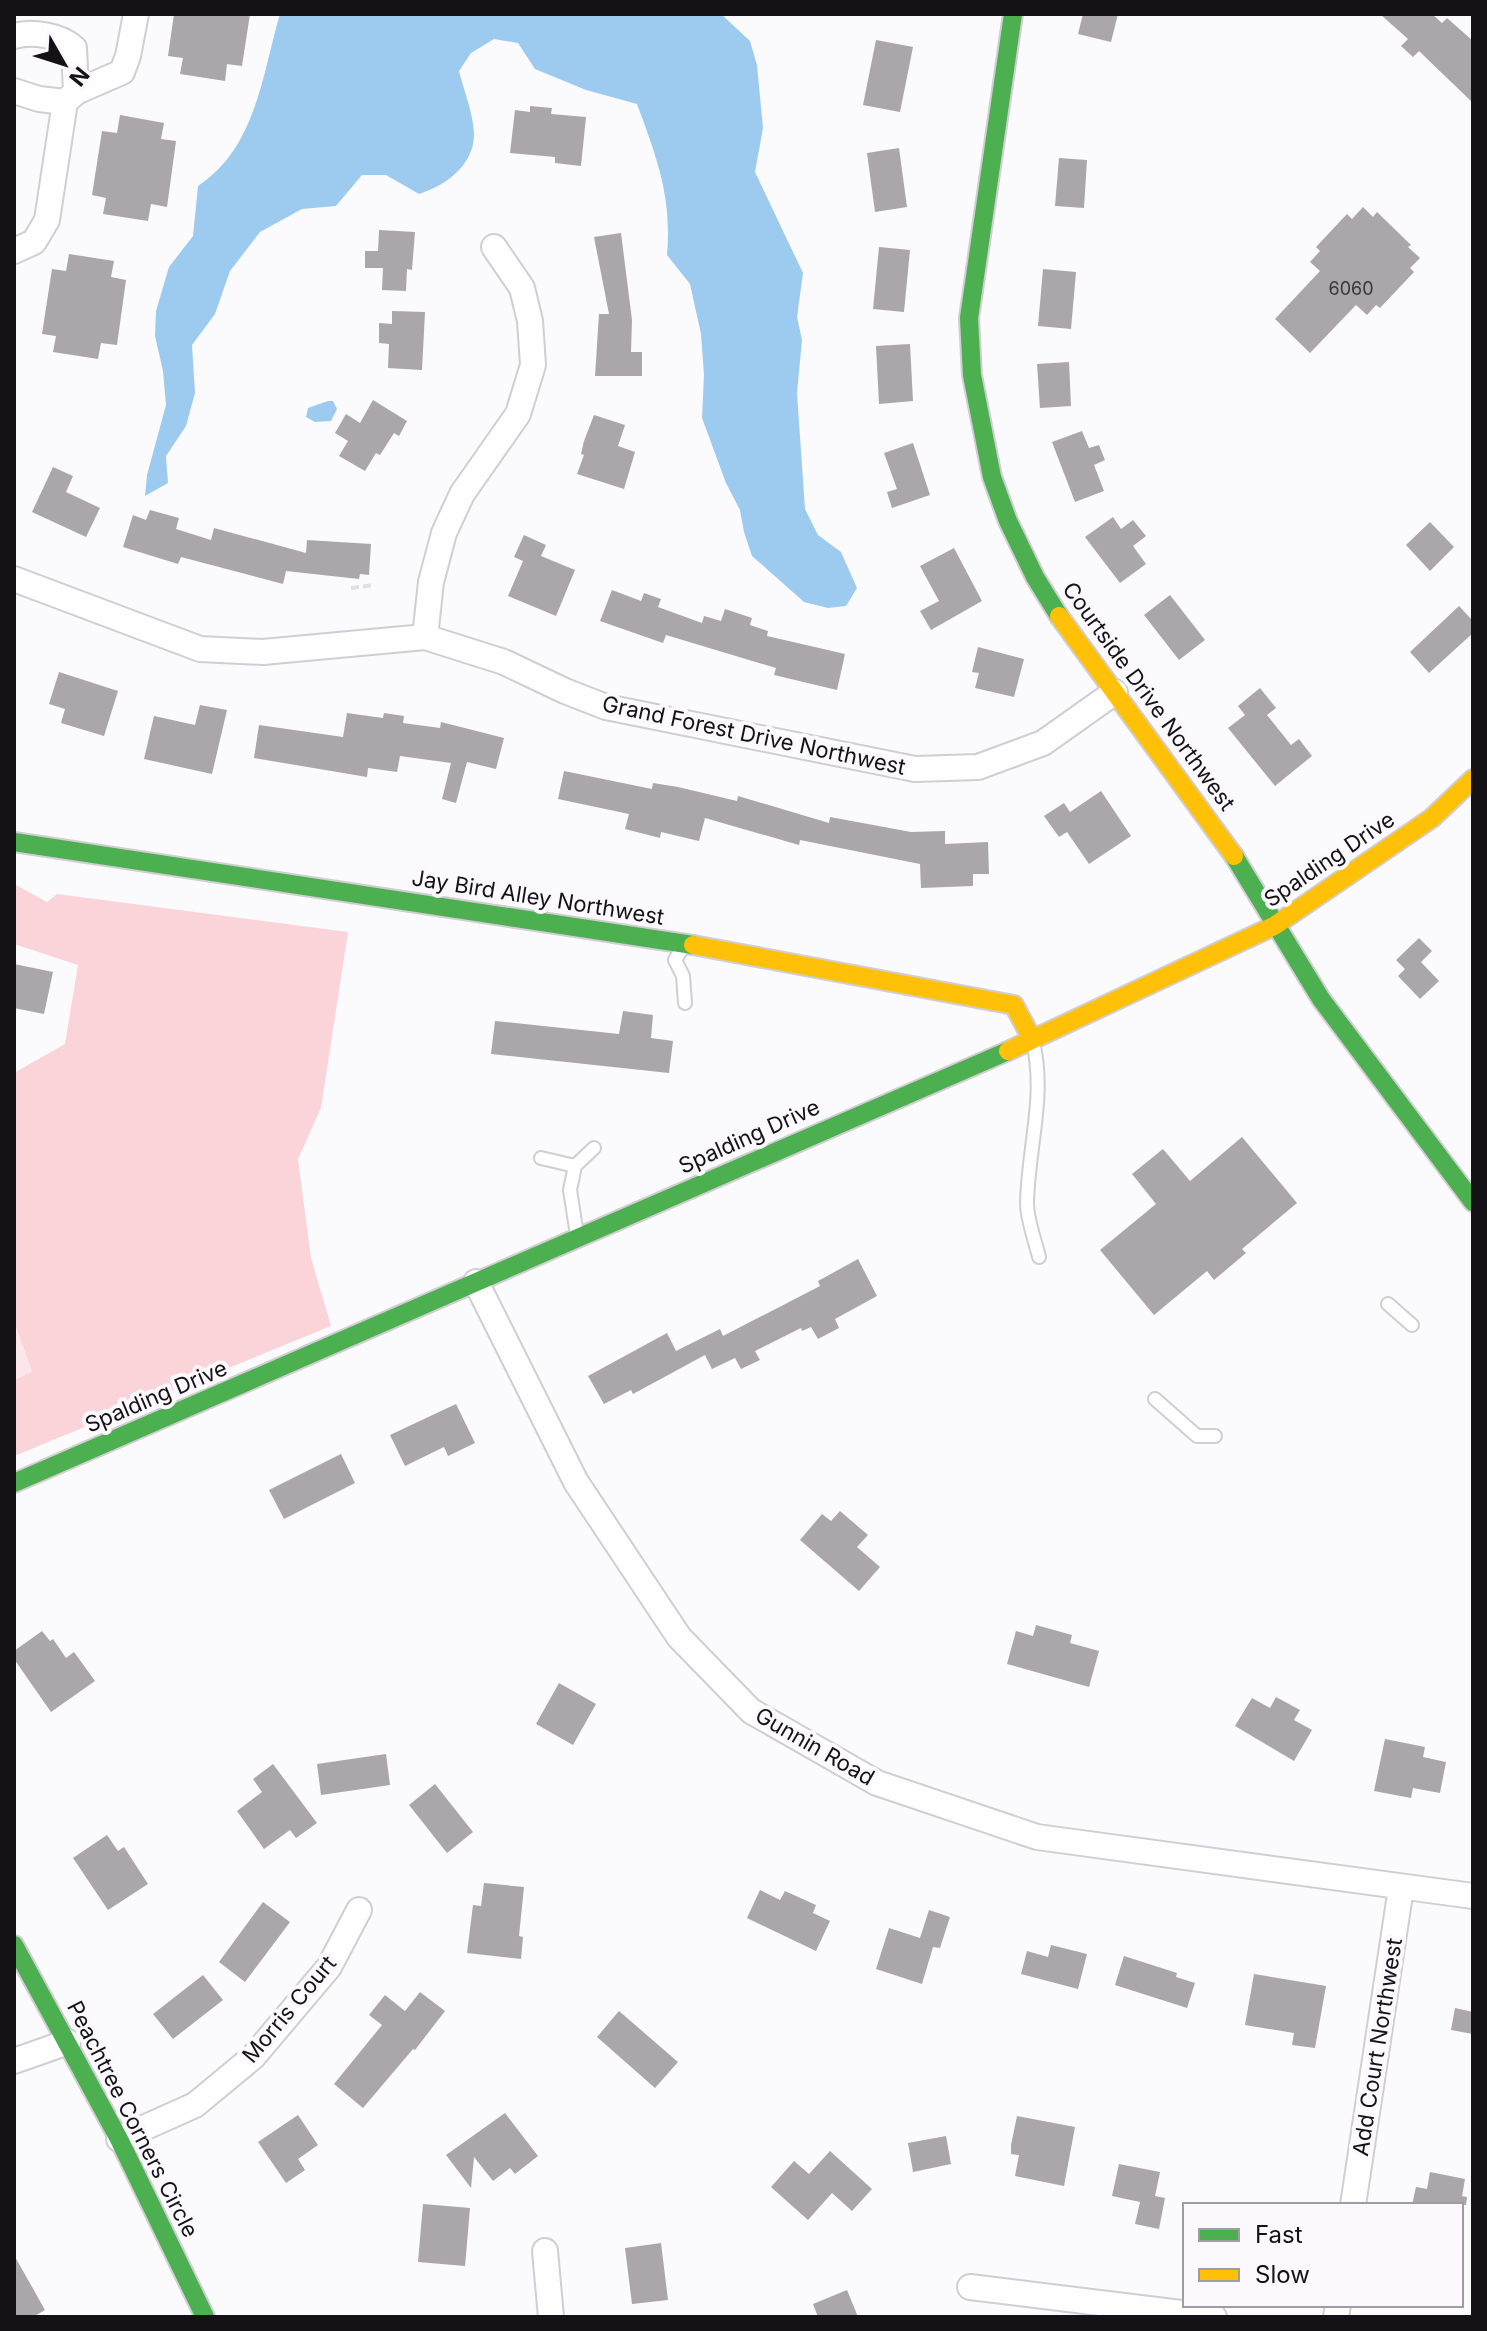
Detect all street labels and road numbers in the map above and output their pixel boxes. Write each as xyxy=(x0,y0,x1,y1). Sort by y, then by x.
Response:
street label: Courtside Drive Northwest xyxy=(1057,577,1241,815)
street label: Grand Forest Drive Northwest xyxy=(600,690,908,780)
street label: Spalding Drive xyxy=(1259,806,1399,912)
street label: Jay Bird Alley Northwest xyxy=(410,864,666,930)
street label: Spalding Drive xyxy=(674,1093,824,1179)
street label: Spalding Drive xyxy=(81,1354,231,1438)
street label: Gunnin Road xyxy=(751,1701,879,1791)
street label: Add Court Northwest xyxy=(1347,1936,1407,2158)
street label: Morris Court xyxy=(237,1950,341,2068)
street label: Peachtree Corners Circle xyxy=(62,1997,204,2241)

